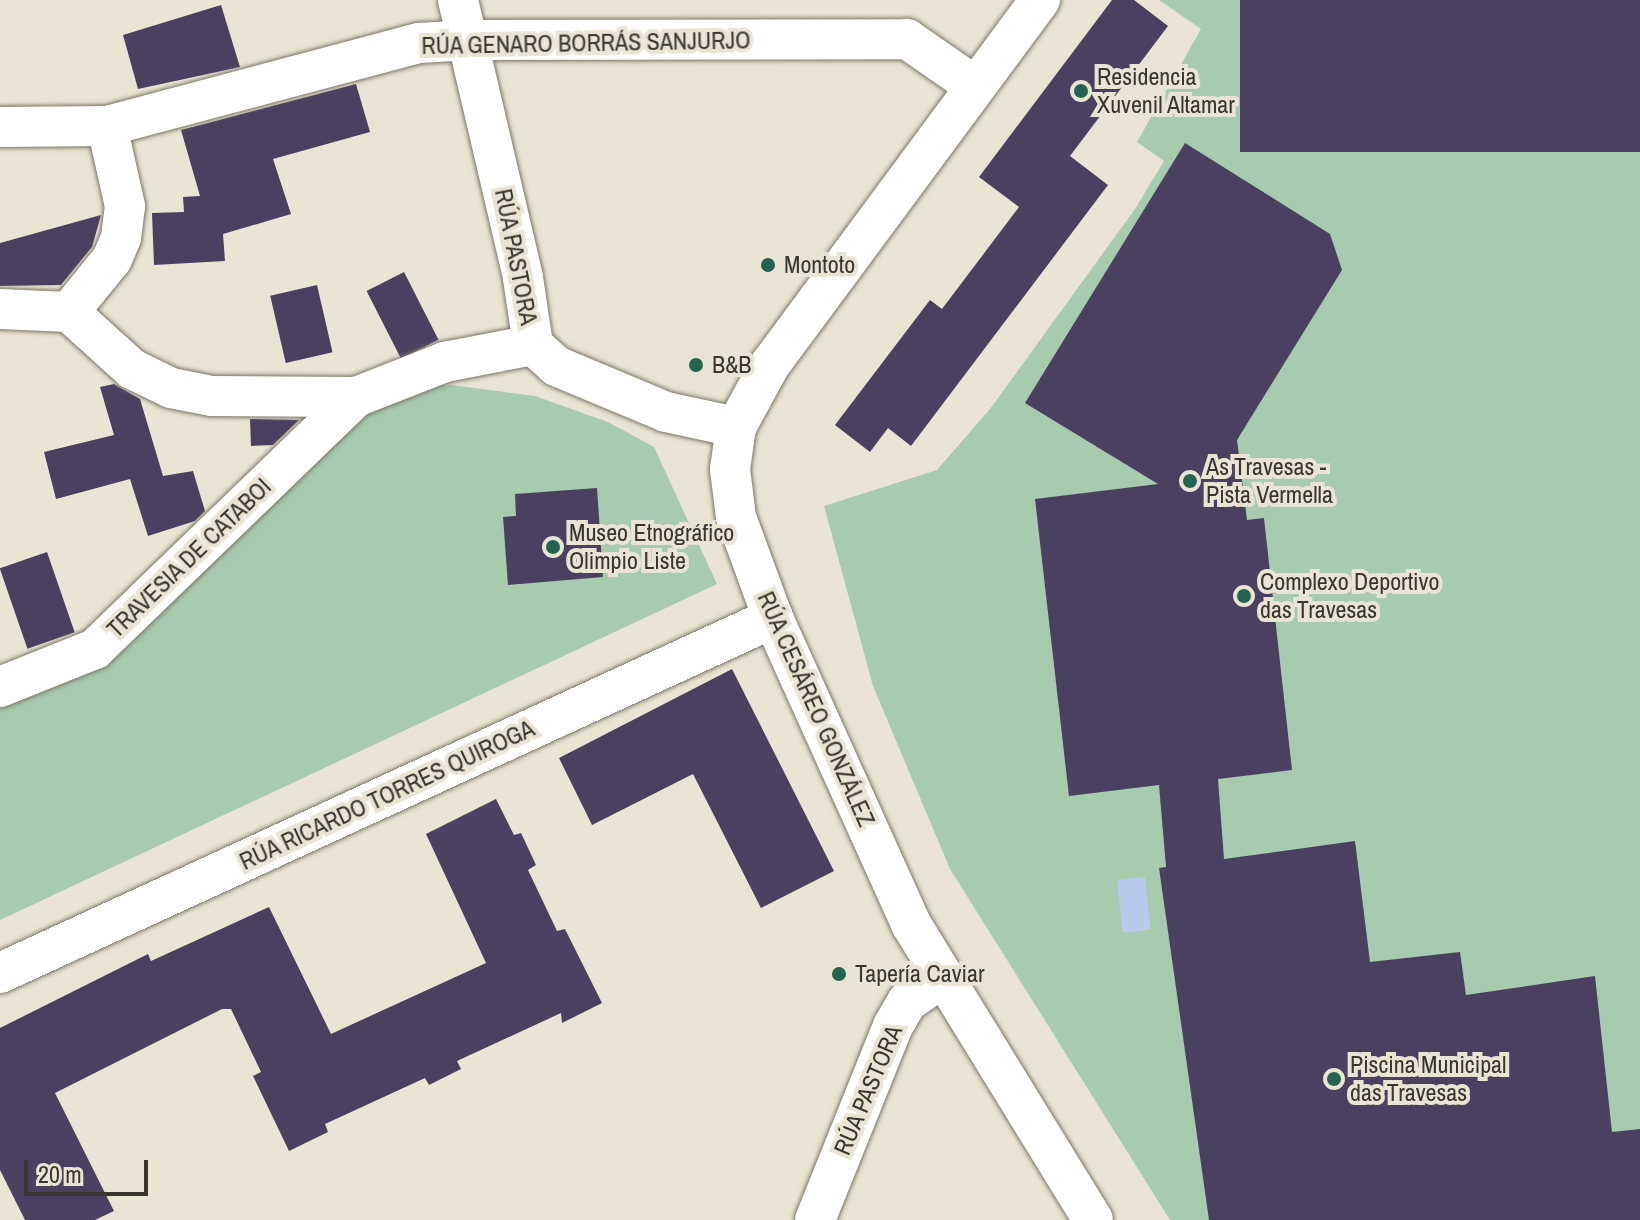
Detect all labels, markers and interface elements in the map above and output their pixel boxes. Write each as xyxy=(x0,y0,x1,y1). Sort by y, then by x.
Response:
street label: RÚA GENARO BORRÁS SANJURJO xyxy=(421,26,751,60)
place label: Residencia Xuvenil Altamar xyxy=(1097,63,1236,119)
marker: Residencia Xuvenil Altamar xyxy=(1072,82,1090,100)
street label: RÚA PASTORA xyxy=(489,186,543,328)
place label: Montoto xyxy=(784,251,855,279)
marker: Montoto xyxy=(759,256,777,274)
place label: B&B xyxy=(712,351,751,379)
marker: B&B xyxy=(687,356,705,374)
place label: As Travesas - Pista Vermella xyxy=(1206,453,1333,509)
street label: TRAVESIA DE CATABOI xyxy=(101,472,277,644)
marker: As Travesas - Pista Vermella xyxy=(1181,472,1199,490)
place label: Museo Etnográfico Olimpio Liste xyxy=(569,519,734,575)
marker: Museo Etnográfico Olimpio Liste xyxy=(544,538,562,556)
place label: Complexo Deportivo das Travesas xyxy=(1260,568,1439,624)
street label: RÚA CESÁREO GONZÁLEZ xyxy=(751,587,881,831)
marker: Complexo Deportivo das Travesas xyxy=(1235,587,1253,605)
street label: RÚA RICARDO TORRES QUIROGA xyxy=(234,714,540,876)
place label: Tapería Caviar xyxy=(855,960,984,988)
marker: Tapería Caviar xyxy=(830,965,848,983)
street label: RÚA PASTORA xyxy=(828,1020,908,1160)
place label: Piscina Municipal das Travesas xyxy=(1350,1051,1506,1107)
marker: Piscina Municipal das Travesas xyxy=(1325,1070,1343,1088)
scale bar xyxy=(28,1144,152,1194)
text: 20 m xyxy=(38,1158,82,1190)

